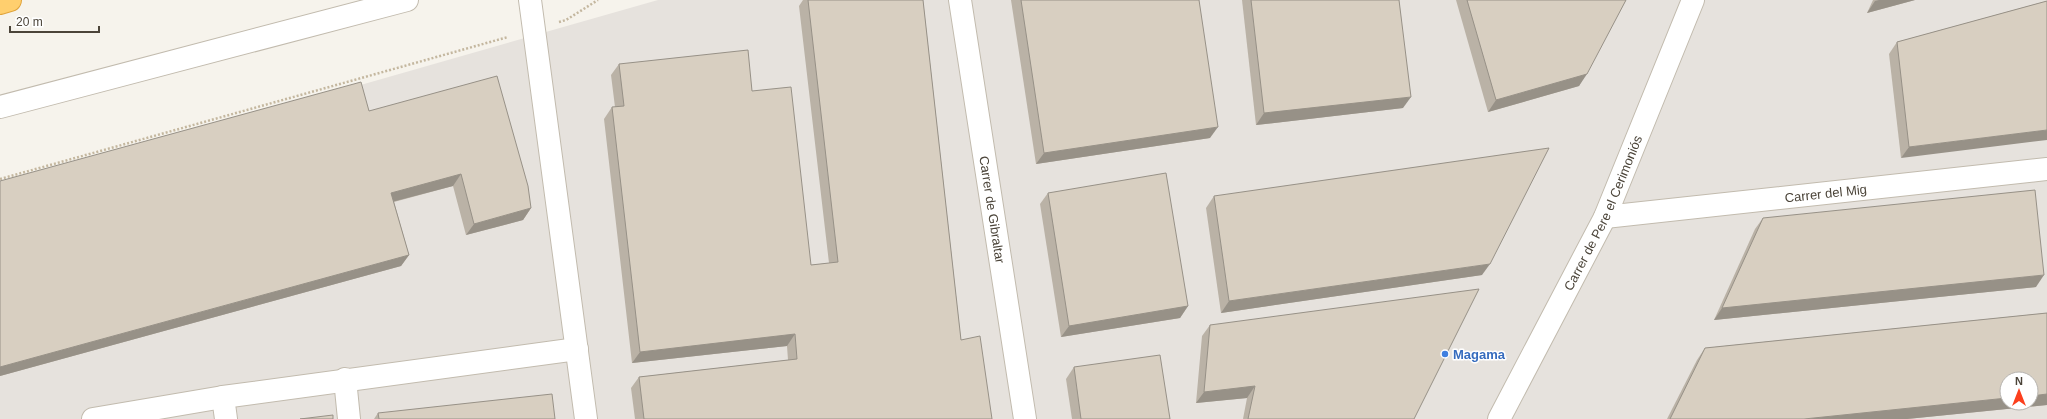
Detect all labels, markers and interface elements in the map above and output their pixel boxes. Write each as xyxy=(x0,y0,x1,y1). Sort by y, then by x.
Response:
scale bar xyxy=(10,8,99,34)
text: 20 m xyxy=(16,15,43,29)
street label: Carrer de Pere el Cerimoniós xyxy=(1561,133,1645,293)
street label: Carrer de Gibraltar xyxy=(976,155,1008,265)
street label: Carrer del Mig xyxy=(1784,182,1868,205)
place label: Magama xyxy=(1453,347,1506,362)
marker: Magama xyxy=(1440,349,1450,359)
north arrow xyxy=(1999,371,2039,411)
text: N xyxy=(2015,375,2023,387)

